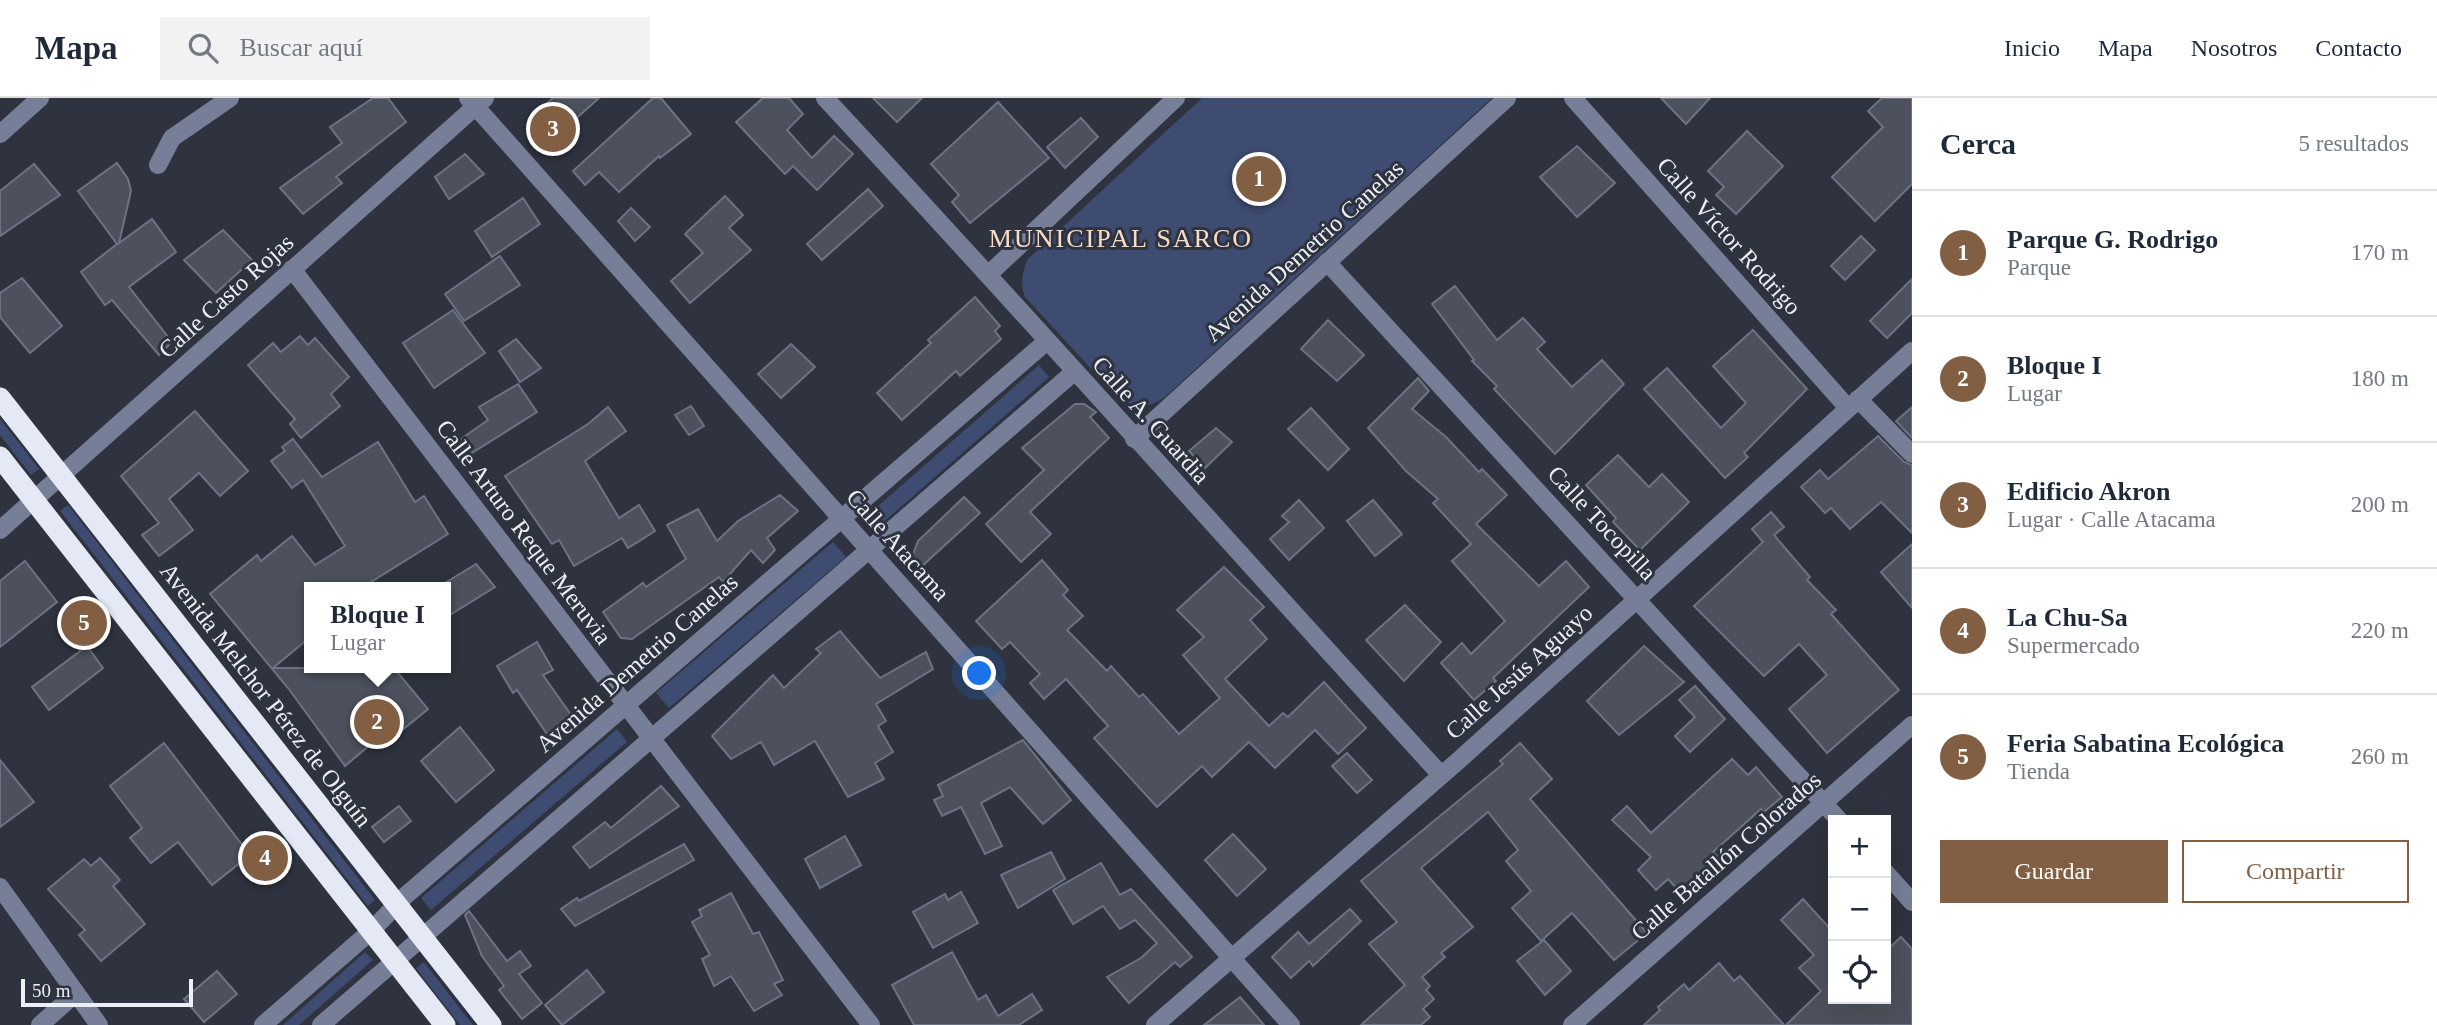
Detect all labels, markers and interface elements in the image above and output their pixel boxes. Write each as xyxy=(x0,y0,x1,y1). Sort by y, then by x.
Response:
search box xyxy=(160,17,650,80)
icon: search xyxy=(184,29,222,67)
text: Mapa xyxy=(35,30,118,66)
text: Buscar aquí xyxy=(240,33,363,62)
text: Inicio xyxy=(2004,35,2060,61)
text: Mapa xyxy=(2098,35,2153,61)
text: Nosotros xyxy=(2191,35,2277,61)
text: Contacto xyxy=(2315,35,2402,61)
pin: 3 xyxy=(530,103,576,155)
text: Cerca xyxy=(1940,127,2016,160)
text: 5 resultados xyxy=(2298,131,2409,156)
street label: Calle Víctor Rodrigo xyxy=(1652,152,1806,320)
pin: 1 xyxy=(1236,153,1282,205)
street label: Avenida Demetrio Canelas xyxy=(1199,155,1409,347)
district label: MUNICIPAL SARCO xyxy=(989,224,1253,253)
text: Parque G. Rodrigo xyxy=(2007,225,2218,254)
street label: Calle Casto Rojas xyxy=(153,229,299,363)
text: 1 xyxy=(1957,240,1969,265)
text: 170 m xyxy=(2351,240,2409,265)
text: Parque xyxy=(2007,255,2071,280)
street label: Calle A. Guardia xyxy=(1087,351,1215,489)
text: Bloque I xyxy=(2007,351,2102,380)
text: 2 xyxy=(1957,366,1969,391)
text: 180 m xyxy=(2351,366,2409,391)
text: Lugar xyxy=(2007,381,2062,406)
street label: Calle Arturo Reque Meruvia xyxy=(431,415,617,649)
street label: Calle Tocopilla xyxy=(1543,461,1662,586)
text: Edificio Akron xyxy=(2007,477,2171,506)
street label: Calle Atacama xyxy=(841,484,955,606)
text: 3 xyxy=(1957,492,1969,517)
text: 200 m xyxy=(2351,492,2409,517)
text: Lugar · Calle Atacama xyxy=(2007,507,2216,532)
street label: Avenida Melchor Pérez de Olguín xyxy=(155,558,377,832)
street label: Avenida Demetrio Canelas xyxy=(531,569,743,757)
popup xyxy=(304,582,451,673)
pin: 5 xyxy=(61,597,107,649)
street label: Calle Jesús Aguayo xyxy=(1440,599,1598,745)
text: Bloque I xyxy=(330,600,425,629)
text: La Chu-Sa xyxy=(2007,603,2128,632)
text: 4 xyxy=(1957,618,1969,643)
text: 220 m xyxy=(2351,618,2409,643)
text: Lugar xyxy=(330,630,385,655)
text: Supermercado xyxy=(2007,633,2140,658)
your location xyxy=(962,656,996,690)
pin: 2 xyxy=(354,696,400,748)
text: Feria Sabatina Ecológica xyxy=(2007,729,2284,758)
text: 5 xyxy=(1957,744,1969,769)
text: 260 m xyxy=(2351,744,2409,769)
text: Tienda xyxy=(2007,759,2070,784)
street label: Calle Batallón Colorados xyxy=(1626,767,1826,945)
map controls xyxy=(1828,815,1891,1004)
button: + xyxy=(1828,815,1891,878)
pin: 4 xyxy=(242,832,288,884)
button: Guardar xyxy=(1940,840,2168,903)
button: Compartir xyxy=(2182,840,2409,903)
button: − xyxy=(1828,878,1891,941)
button: locate xyxy=(1828,941,1891,1004)
scale bar xyxy=(21,976,192,1008)
text: 50 m xyxy=(32,980,71,1001)

